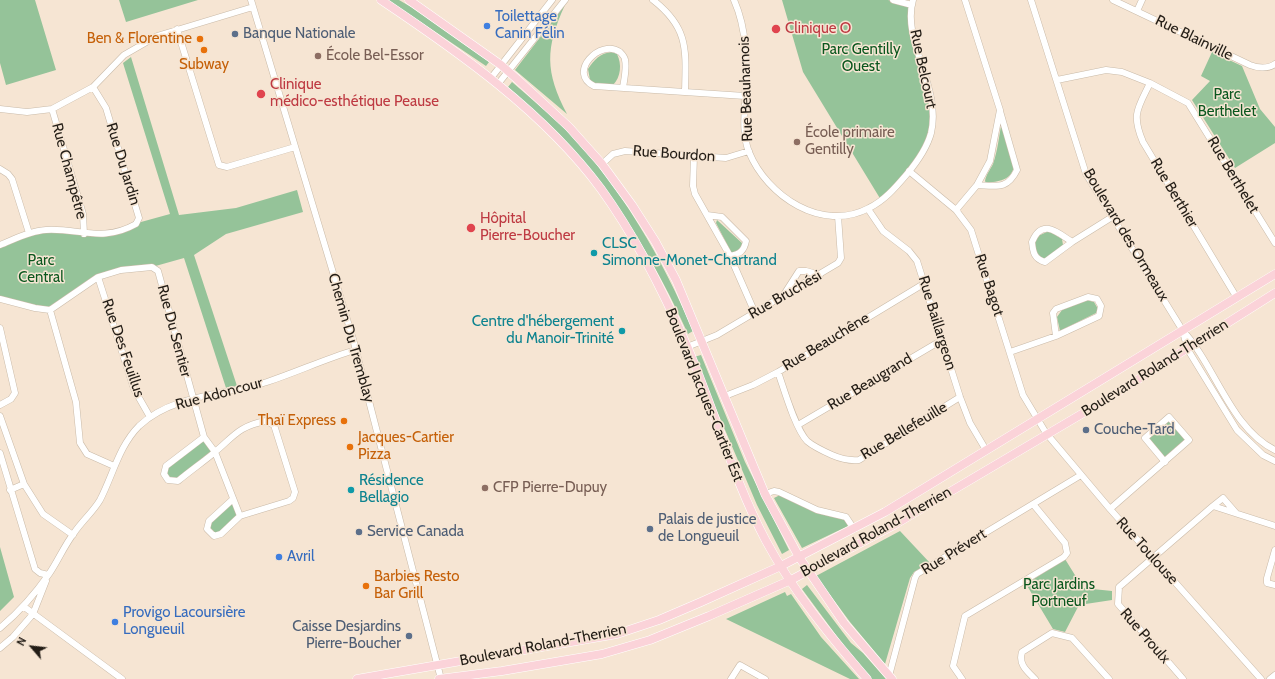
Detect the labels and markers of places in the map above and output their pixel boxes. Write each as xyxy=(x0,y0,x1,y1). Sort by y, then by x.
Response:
place label: Toilettage Canin Félin xyxy=(495,8,565,43)
place label: Clinique O xyxy=(785,20,851,38)
marker: Toilettage Canin Félin xyxy=(482,21,492,31)
marker: Clinique O xyxy=(770,23,782,35)
place label: Banque Nationale xyxy=(243,25,355,43)
marker: Banque Nationale xyxy=(230,29,240,39)
place label: Ben & Florentine xyxy=(87,30,192,48)
marker: Ben & Florentine xyxy=(195,34,205,44)
marker: Subway xyxy=(199,45,209,55)
place label: École Bel-Essor xyxy=(326,47,424,65)
marker: École Bel-Essor xyxy=(313,51,323,61)
place label: Subway xyxy=(179,56,229,74)
place label: Clinique médico-esthétique Peause xyxy=(270,76,439,111)
marker: Clinique médico-esthétique Peause xyxy=(255,88,267,100)
place label: École primaire Gentilly xyxy=(805,124,895,159)
marker: École primaire Gentilly xyxy=(792,137,802,147)
place label: Hôpital Pierre-Boucher xyxy=(480,210,575,245)
marker: Hôpital Pierre-Boucher xyxy=(465,222,477,234)
place label: CLSC Simonne-Monet-Chartrand xyxy=(602,235,777,270)
marker: CLSC Simonne-Monet-Chartrand xyxy=(589,248,599,258)
place label: Centre d'hébergement du Manoir-Trinité xyxy=(472,313,614,348)
marker: Centre d'hébergement du Manoir-Trinité xyxy=(617,326,627,336)
place label: Thaï Express xyxy=(258,412,336,430)
marker: Thaï Express xyxy=(339,416,349,426)
place label: Couche-Tard xyxy=(1094,421,1175,439)
marker: Couche-Tard xyxy=(1081,425,1091,435)
place label: Jacques-Cartier Pizza xyxy=(358,429,454,464)
marker: Jacques-Cartier Pizza xyxy=(345,442,355,452)
place label: Résidence Bellagio xyxy=(359,472,424,507)
place label: CFP Pierre-Dupuy xyxy=(493,479,607,497)
marker: CFP Pierre-Dupuy xyxy=(480,483,490,493)
marker: Résidence Bellagio xyxy=(346,485,356,495)
place label: Palais de justice de Longueuil xyxy=(658,511,756,546)
place label: Service Canada xyxy=(367,523,464,541)
marker: Palais de justice de Longueuil xyxy=(645,524,655,534)
marker: Service Canada xyxy=(354,527,364,537)
place label: Avril xyxy=(287,548,315,566)
marker: Avril xyxy=(274,552,284,562)
place label: Barbies Resto Bar Grill xyxy=(374,568,460,603)
marker: Barbies Resto Bar Grill xyxy=(361,581,371,591)
place label: Provigo Lacoursière Longueuil xyxy=(123,604,245,639)
marker: Provigo Lacoursière Longueuil xyxy=(110,617,120,627)
place label: Caisse Desjardins Pierre-Boucher xyxy=(292,618,401,653)
marker: Caisse Desjardins Pierre-Boucher xyxy=(404,631,414,641)

